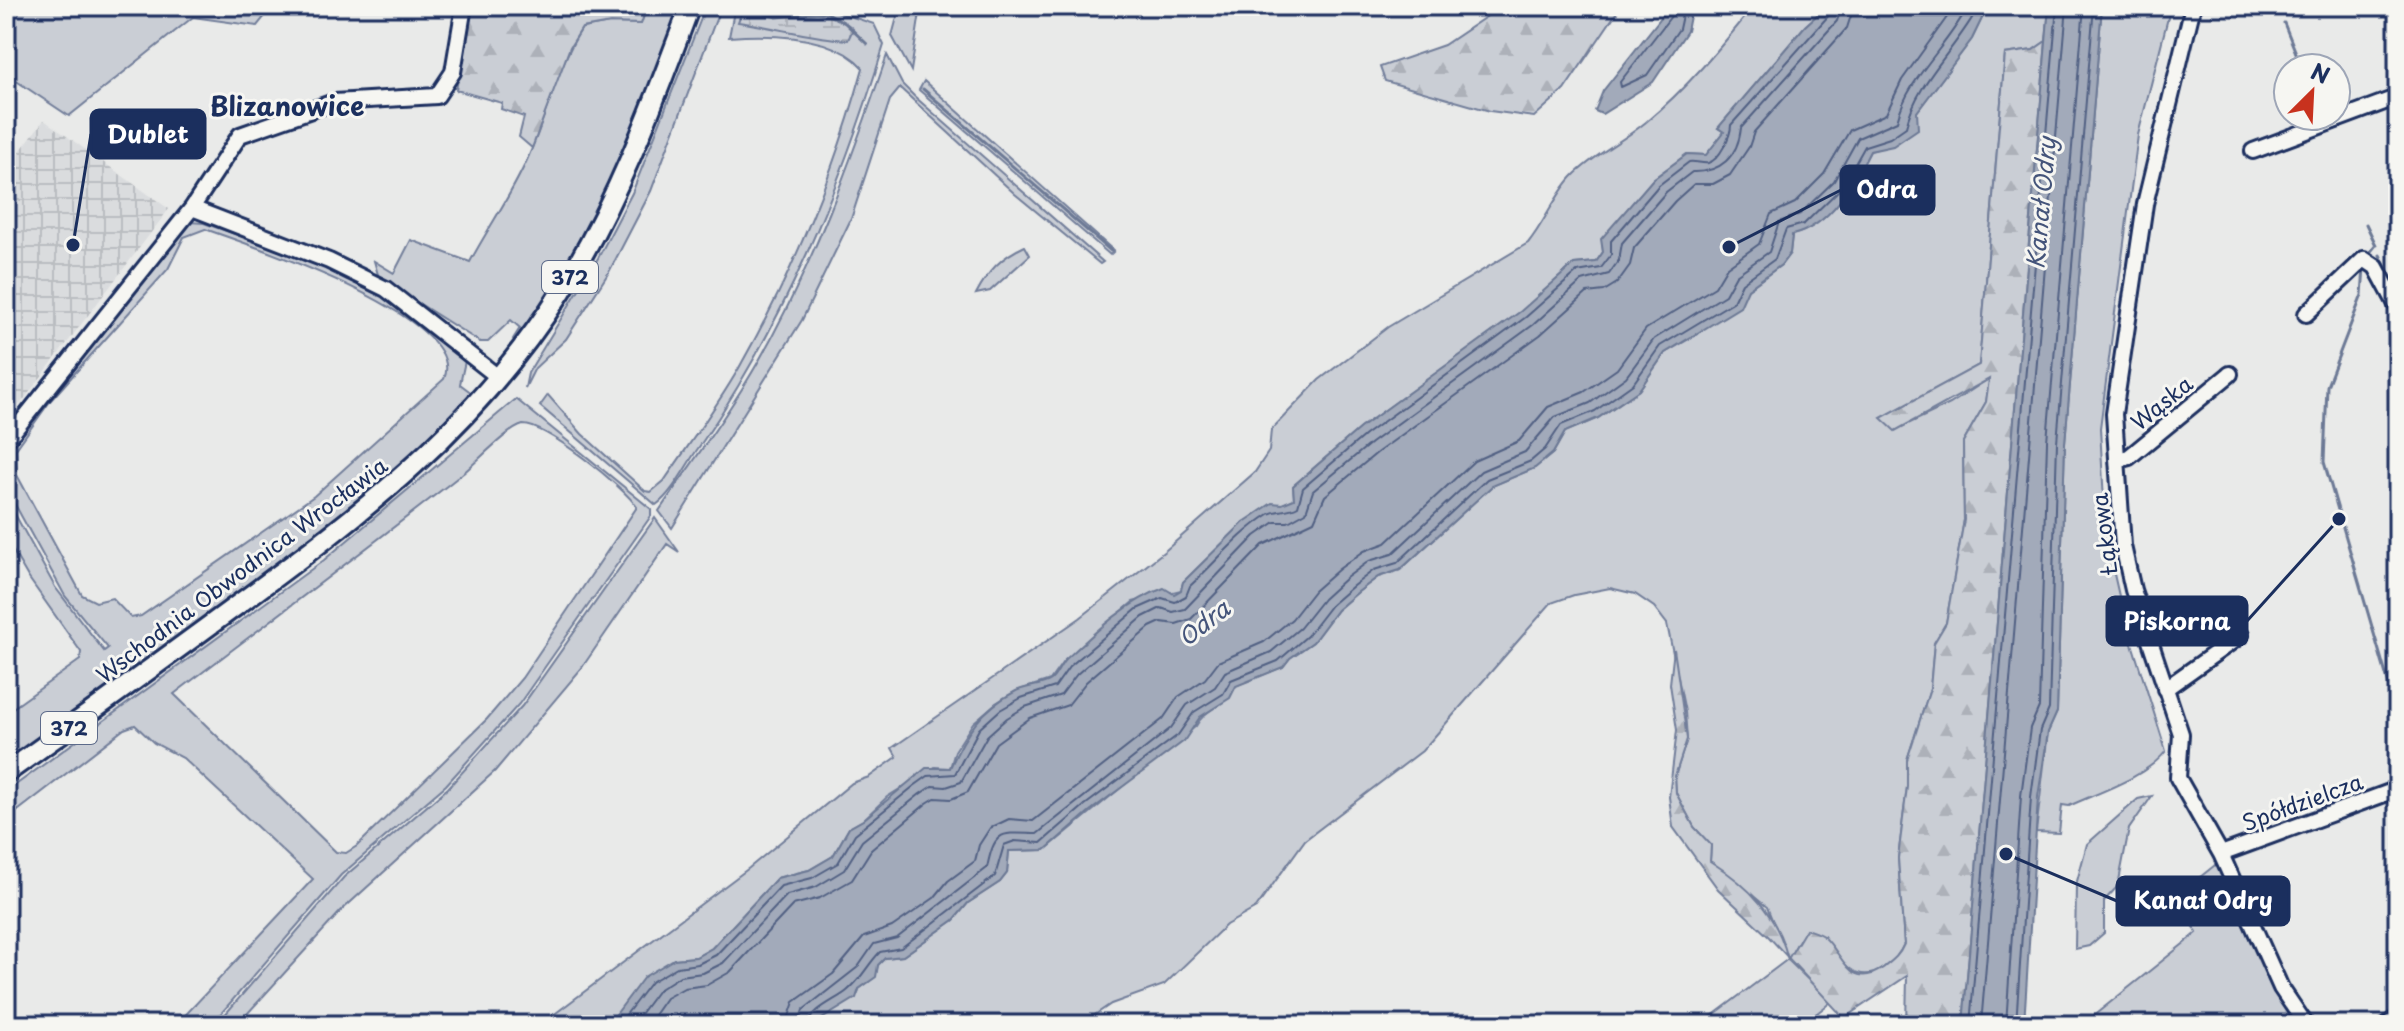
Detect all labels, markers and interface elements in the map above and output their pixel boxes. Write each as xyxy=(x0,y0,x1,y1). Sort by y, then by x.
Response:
north arrow xyxy=(2272,52,2352,132)
text: N xyxy=(2306,54,2335,91)
district label: Blizanowice xyxy=(210,86,364,125)
callout: Dublet xyxy=(91,110,205,158)
text: Dublet xyxy=(107,115,189,151)
water label: Kanał Odry xyxy=(2016,133,2064,271)
callout: Odra xyxy=(1841,166,1934,214)
text: Odra xyxy=(1856,170,1918,206)
road number: 372 xyxy=(542,261,598,293)
street label: Wąska xyxy=(2123,367,2199,437)
street label: Wschodnia Obwodnica Wrocławia xyxy=(88,448,394,690)
street label: Łąkowa xyxy=(2082,491,2124,578)
water label: Odra xyxy=(1169,590,1238,654)
callout: Piskorna xyxy=(2107,597,2247,645)
text: Piskorna xyxy=(2123,602,2231,638)
road number: 372 xyxy=(41,712,97,744)
street label: Spółdzielcza xyxy=(2237,764,2367,838)
callout: Kanał Odry xyxy=(2117,877,2289,925)
text: Kanał Odry xyxy=(2133,881,2273,917)

